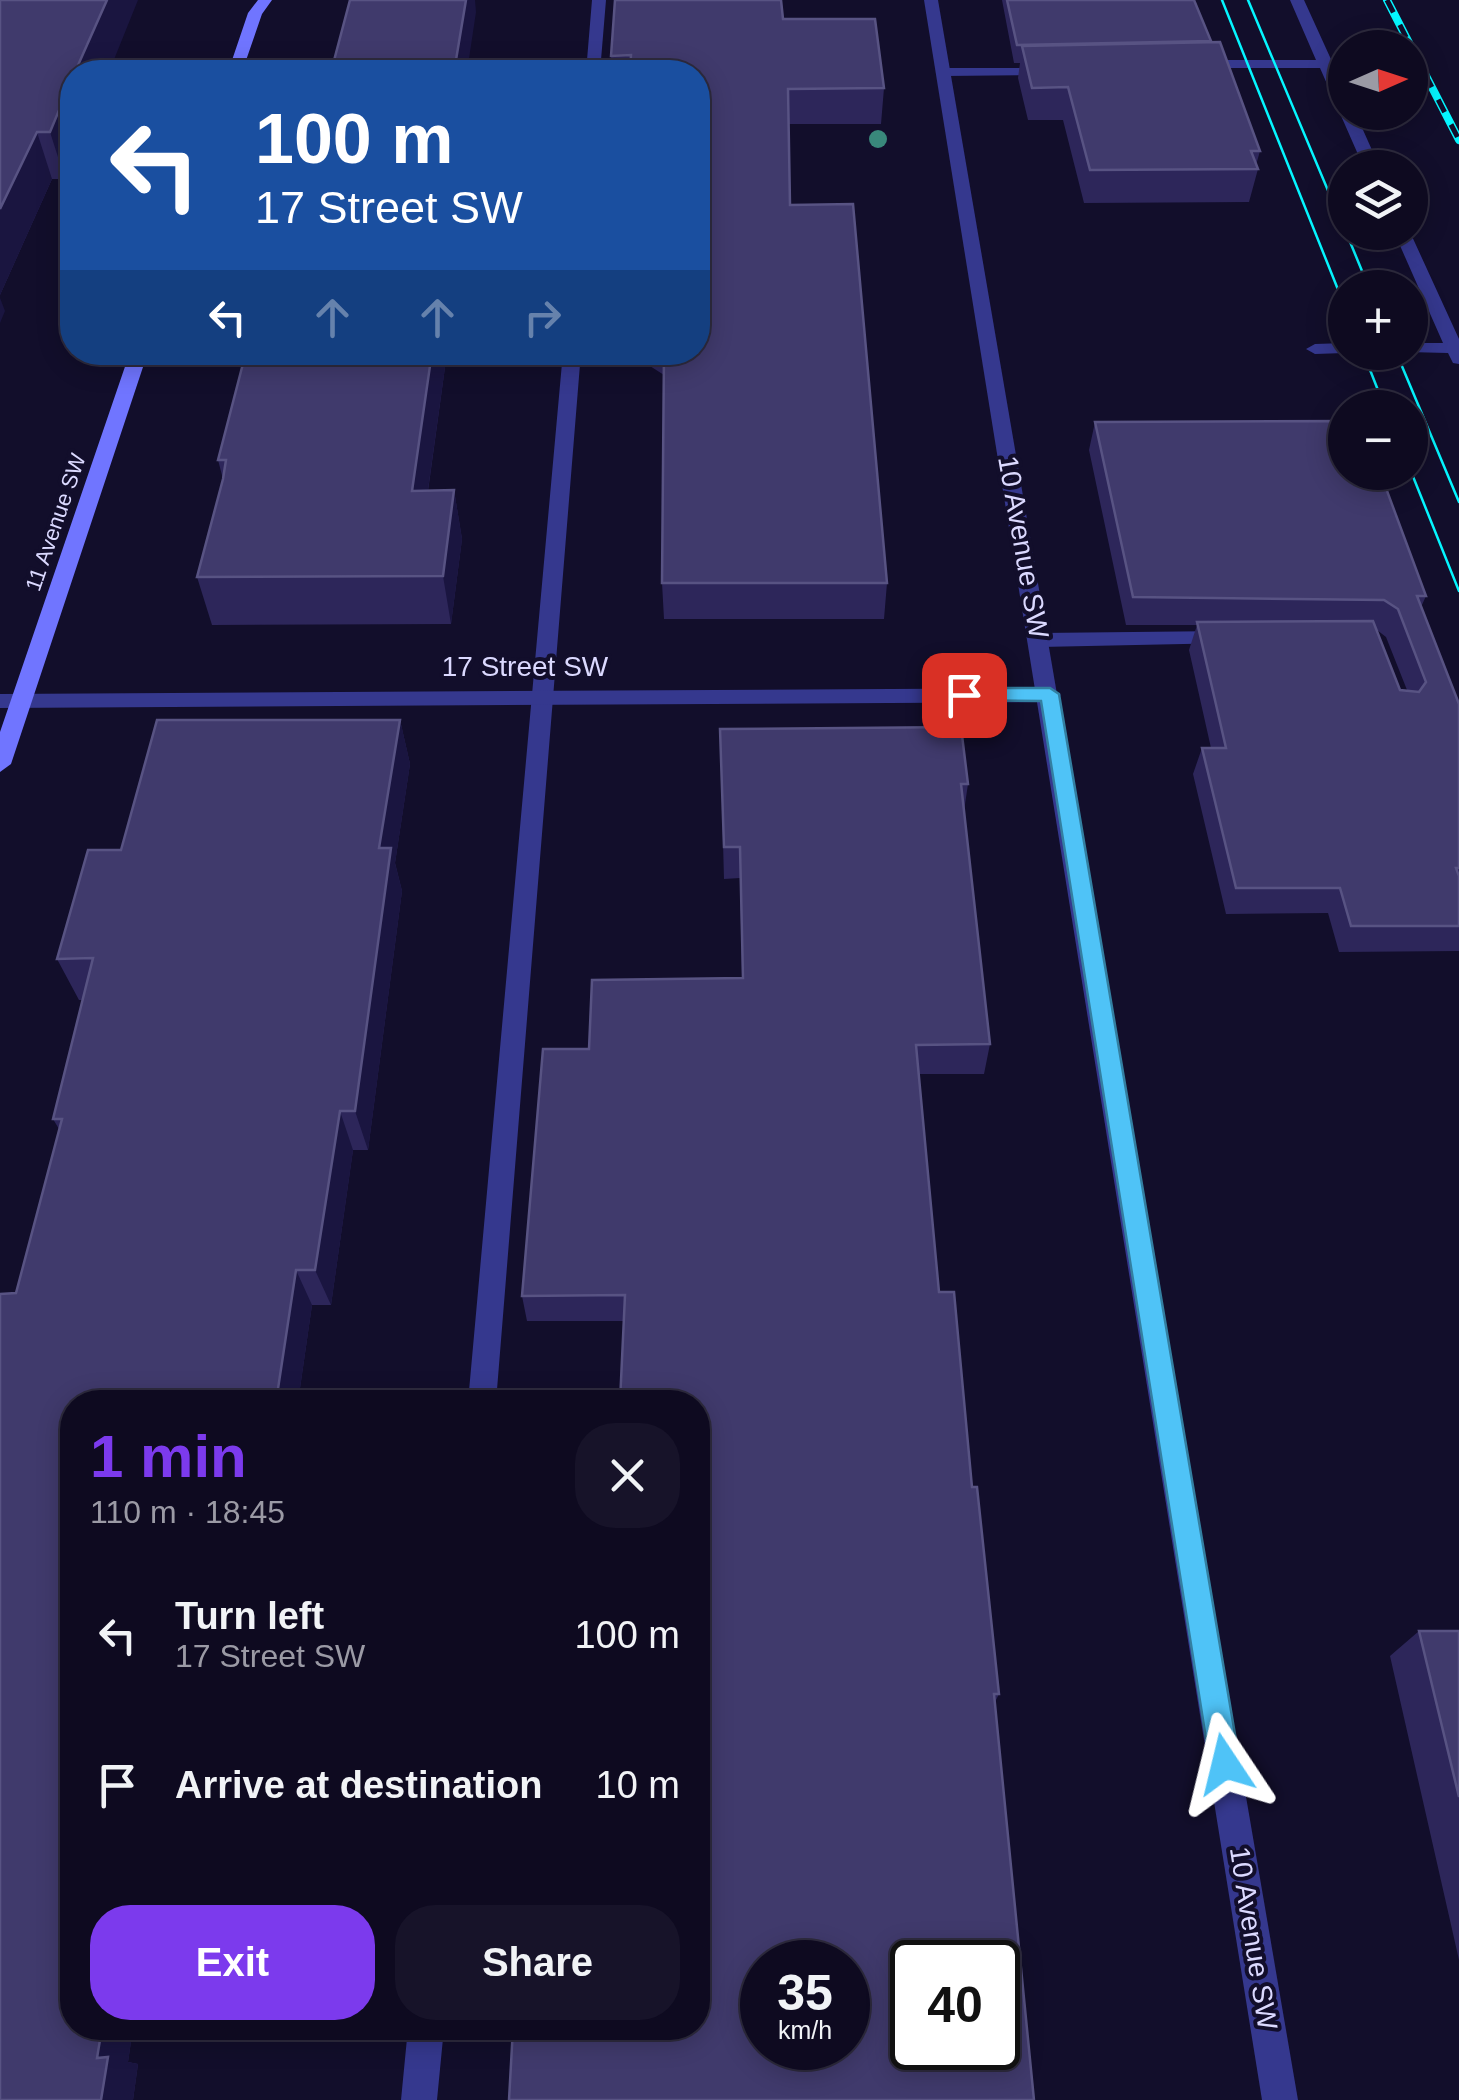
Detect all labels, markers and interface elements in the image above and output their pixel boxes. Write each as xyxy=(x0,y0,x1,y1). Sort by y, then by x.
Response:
north arrow xyxy=(1328,30,1428,130)
map controls xyxy=(1328,30,1428,490)
icon: left xyxy=(90,100,220,230)
text: 100 m xyxy=(255,100,453,178)
button: layers xyxy=(1328,150,1428,250)
text: 17 Street SW xyxy=(255,182,523,233)
button: + xyxy=(1328,270,1428,370)
icon: left xyxy=(200,290,255,345)
icon: ahead xyxy=(305,290,360,345)
icon: ahead xyxy=(410,290,465,345)
icon: right xyxy=(515,290,570,345)
button: − xyxy=(1328,390,1428,490)
street label: 11 Avenue SW xyxy=(20,450,91,594)
street label: 10 Avenue SW xyxy=(992,453,1055,641)
street label: 17 Street SW xyxy=(442,651,609,682)
pin xyxy=(922,653,1007,738)
icon: arrive xyxy=(937,668,992,723)
text: 1 min xyxy=(90,1423,247,1490)
button: close xyxy=(575,1423,680,1528)
text: 110 m · 18:45 xyxy=(90,1494,285,1530)
text: Turn left xyxy=(175,1595,324,1637)
icon: left xyxy=(90,1608,145,1663)
text: 100 m xyxy=(574,1614,680,1656)
text: 17 Street SW xyxy=(175,1638,365,1674)
position arrow xyxy=(1173,1712,1277,1816)
icon: arrive xyxy=(90,1758,145,1813)
text: Arrive at destination xyxy=(175,1764,542,1806)
text: 10 m xyxy=(596,1764,680,1806)
street label: 10 Avenue SW xyxy=(1224,1844,1283,2032)
button: Exit xyxy=(90,1905,375,2020)
button: Share xyxy=(395,1905,680,2020)
speed limit sign: 40 xyxy=(890,1940,1020,2070)
text: 35 xyxy=(777,1965,833,2021)
text: km/h xyxy=(778,2016,832,2044)

